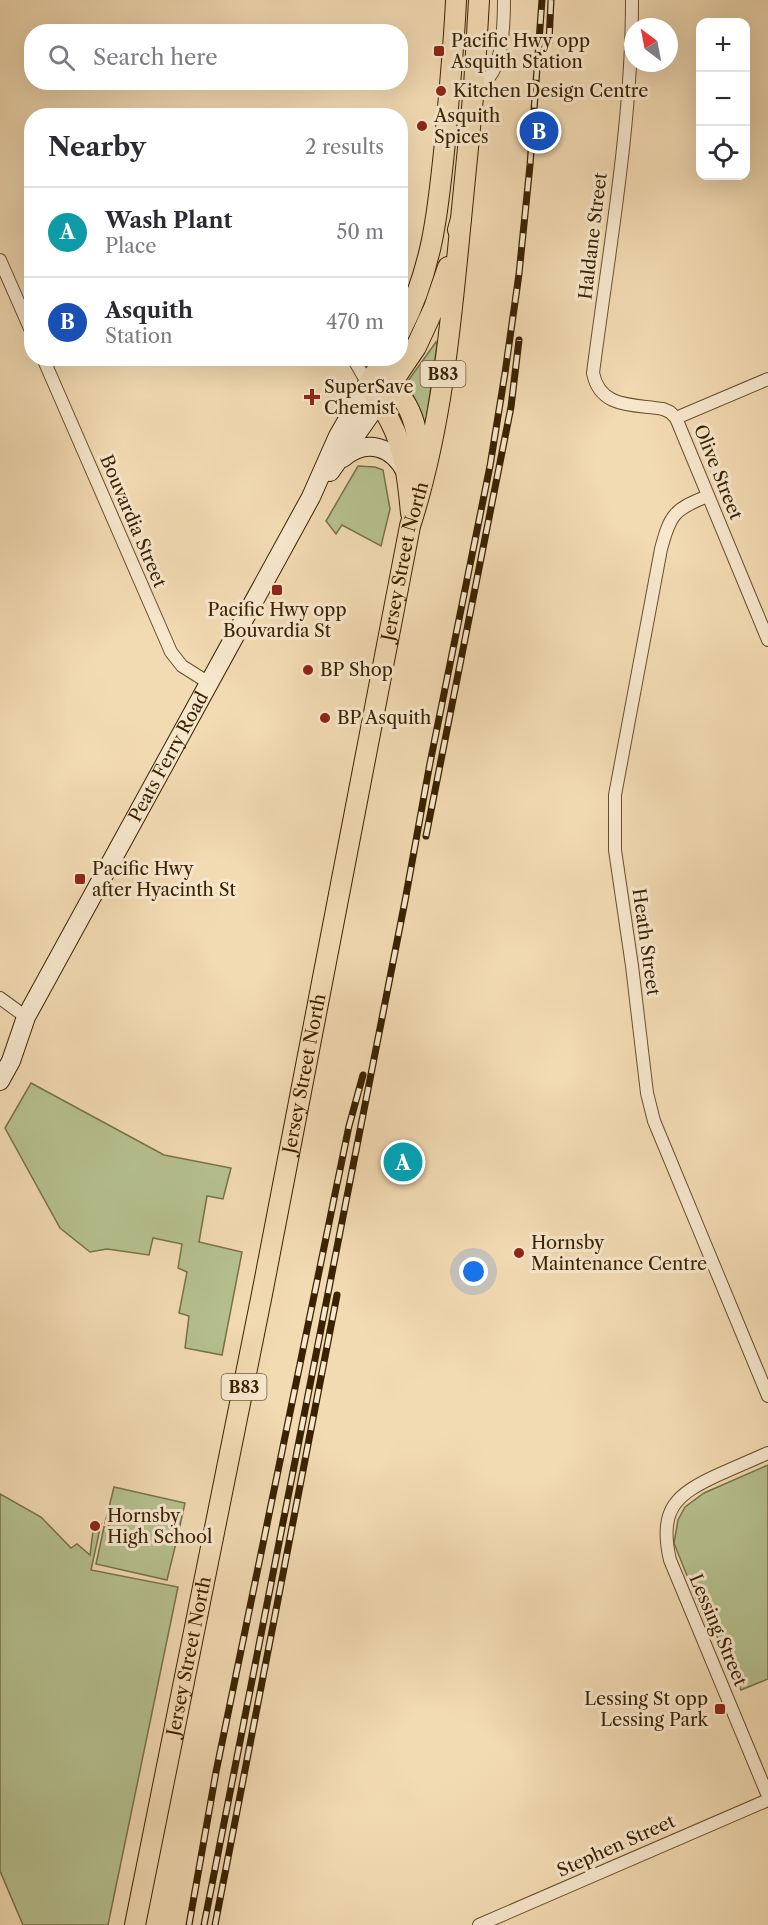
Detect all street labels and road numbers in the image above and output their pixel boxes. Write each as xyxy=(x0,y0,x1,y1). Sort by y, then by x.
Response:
street label: Haldane Street xyxy=(574,171,612,301)
road number: B83 xyxy=(420,361,466,387)
street label: Olive Street xyxy=(689,421,747,523)
street label: Bouvardia Street xyxy=(95,451,171,591)
street label: Jersey Street North xyxy=(377,480,433,646)
street label: Peats Ferry Road xyxy=(124,688,213,826)
street label: Heath Street xyxy=(628,887,664,998)
street label: Jersey Street North xyxy=(278,992,331,1158)
road number: B83 xyxy=(222,1374,266,1400)
street label: Lessing Street xyxy=(685,1571,752,1690)
street label: Jersey Street North xyxy=(162,1575,216,1741)
street label: Stephen Street xyxy=(554,1810,679,1882)

